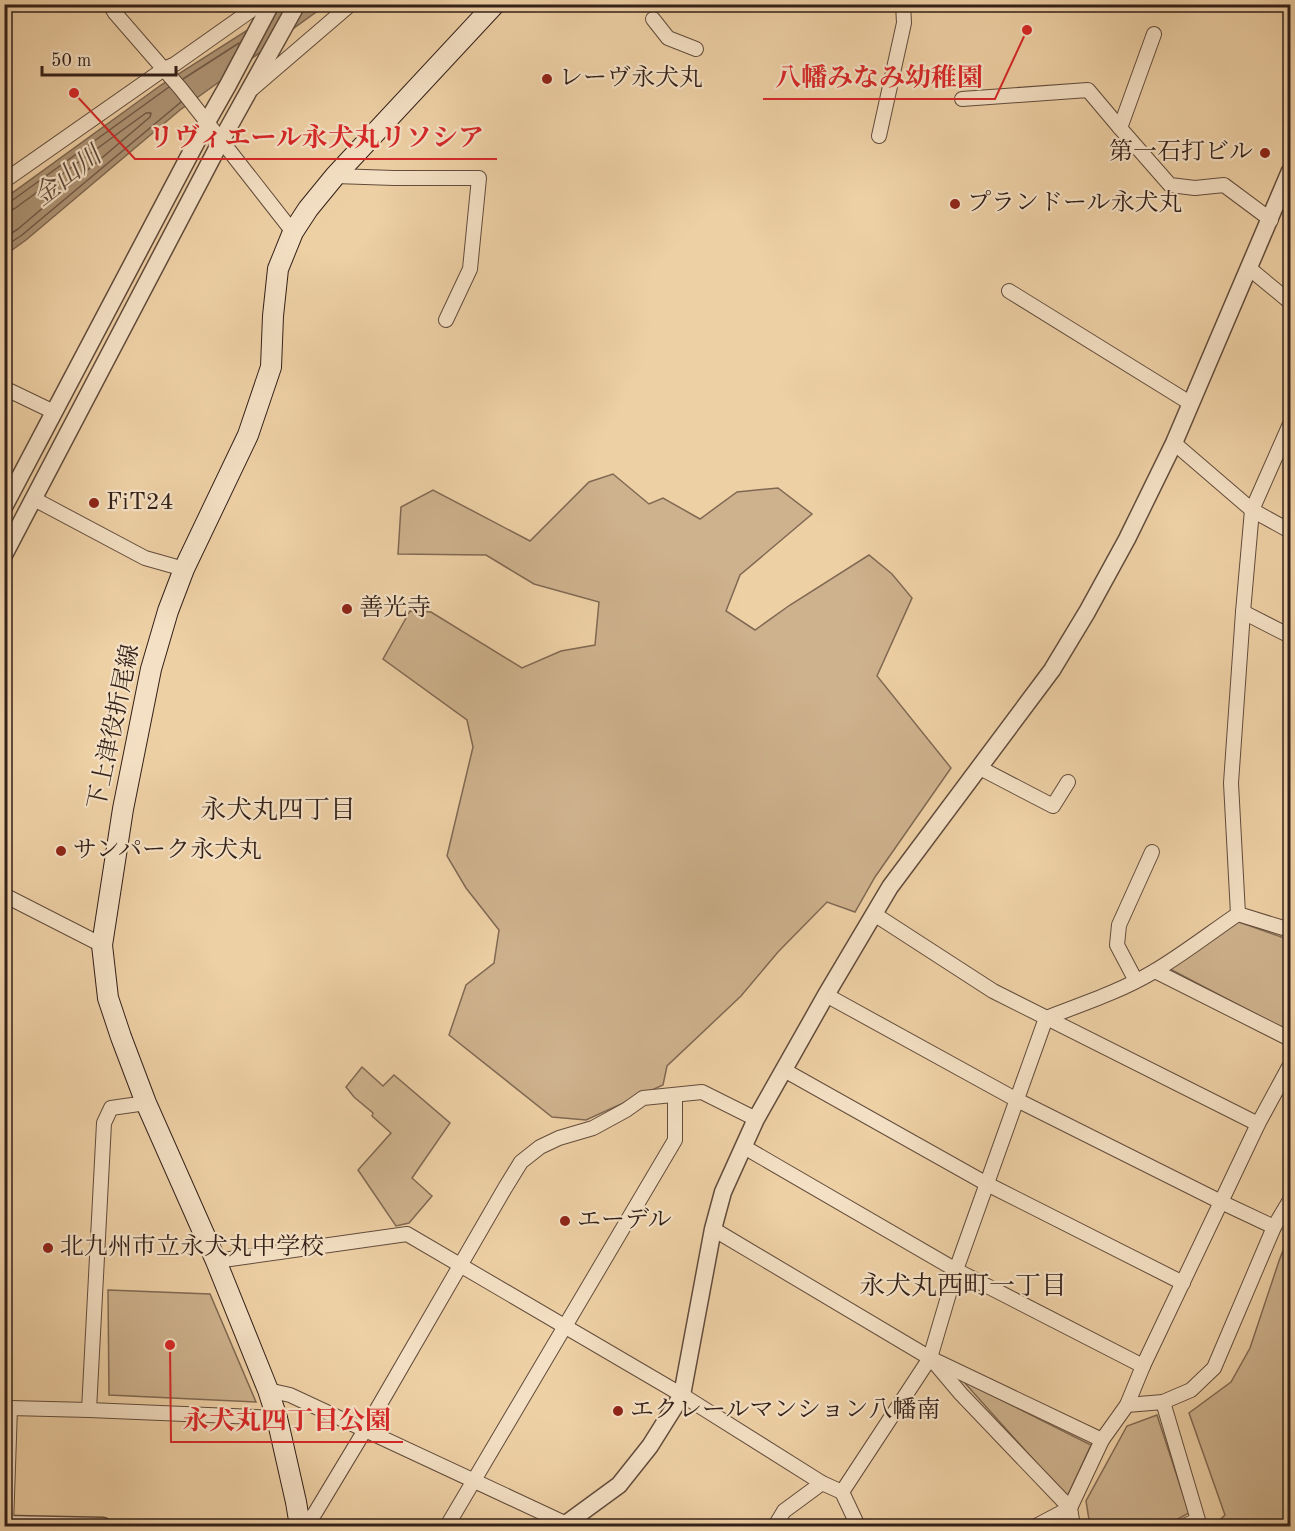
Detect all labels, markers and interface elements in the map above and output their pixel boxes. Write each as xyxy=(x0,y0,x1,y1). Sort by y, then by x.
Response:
scale bar xyxy=(42,39,176,77)
text: 50 m xyxy=(51,52,91,70)
callout: 八幡みなみ幼稚園 xyxy=(763,55,995,99)
text: 八幡みなみ幼稚園 xyxy=(775,63,983,92)
place label: レーヴ永犬丸 xyxy=(559,64,703,91)
marker: レーヴ永犬丸 xyxy=(540,72,554,86)
callout: リヴィエール永犬丸リソシア xyxy=(135,115,497,159)
text: リヴィエール永犬丸リソシア xyxy=(148,123,484,152)
place label: 第一石打ビル xyxy=(1109,138,1253,165)
water label: 金山川 xyxy=(28,139,109,211)
marker: 第一石打ビル xyxy=(1258,146,1272,160)
place label: プランドール永犬丸 xyxy=(967,189,1183,216)
marker: プランドール永犬丸 xyxy=(948,197,962,211)
place label: FiT24 xyxy=(106,491,174,515)
marker: FiT24 xyxy=(87,496,101,510)
place label: 善光寺 xyxy=(359,594,431,621)
marker: 善光寺 xyxy=(340,602,354,616)
street label: 下上津役折尾線 xyxy=(83,642,144,812)
district label: 永犬丸四丁目 xyxy=(200,796,356,824)
place label: サンパーク永犬丸 xyxy=(73,836,262,863)
marker: サンパーク永犬丸 xyxy=(54,844,68,858)
place label: エーデル xyxy=(577,1207,672,1233)
marker: エーデル xyxy=(558,1214,572,1228)
place label: 北九州市立永犬丸中学校 xyxy=(60,1233,324,1260)
marker: 北九州市立永犬丸中学校 xyxy=(41,1241,55,1255)
district label: 永犬丸西町一丁目 xyxy=(859,1272,1067,1300)
place label: エクレールマンション八幡南 xyxy=(630,1396,940,1423)
callout: 永犬丸四丁目公園 xyxy=(171,1398,403,1442)
marker: エクレールマンション八幡南 xyxy=(611,1404,625,1418)
text: 永犬丸四丁目公園 xyxy=(183,1406,391,1435)

